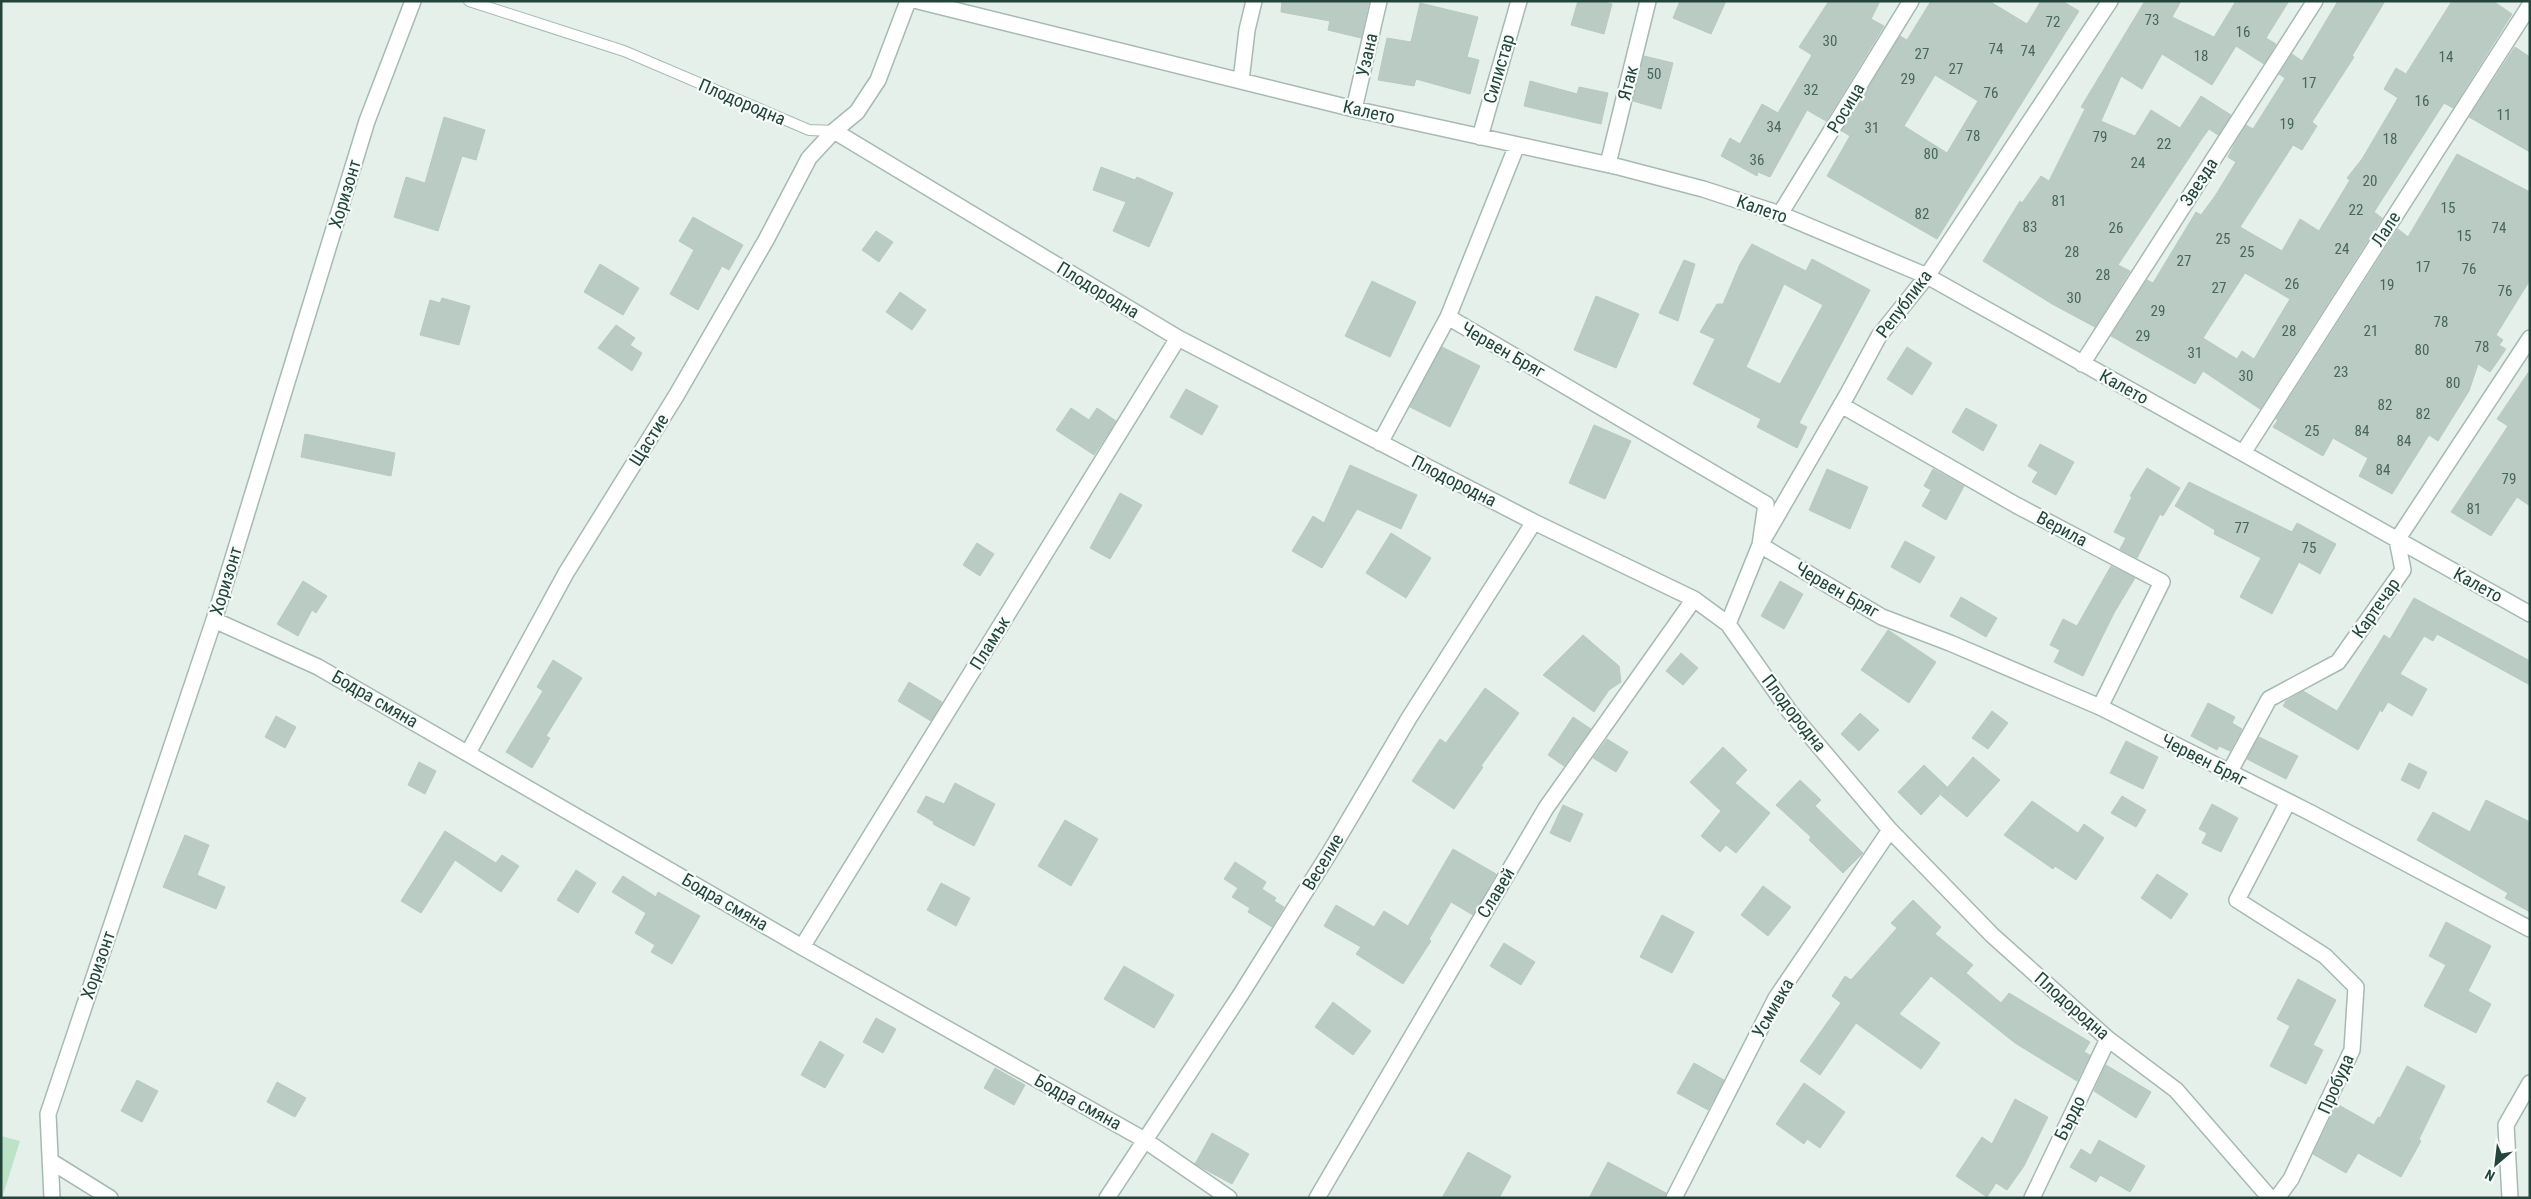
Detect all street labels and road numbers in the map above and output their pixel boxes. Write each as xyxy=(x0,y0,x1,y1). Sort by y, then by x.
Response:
street label: Узана xyxy=(1351,31,1382,79)
street label: Силистар xyxy=(1479,32,1518,106)
street label: Ятак xyxy=(1613,63,1642,102)
street label: Плодородна xyxy=(696,74,789,129)
street label: Росица xyxy=(1823,79,1869,136)
street label: Калето xyxy=(1341,95,1397,128)
street label: Звезда xyxy=(2175,154,2222,210)
street label: Хоризонт xyxy=(324,157,365,231)
street label: Калето xyxy=(1734,190,1790,227)
street label: Лале xyxy=(2367,207,2405,250)
street label: Плодородна xyxy=(1053,257,1143,322)
street label: Република xyxy=(1871,266,1936,342)
street label: Червен Бряг xyxy=(1458,317,1549,382)
street label: Калето xyxy=(2096,365,2152,408)
street label: Щастие xyxy=(624,410,673,470)
street label: Плодородна xyxy=(1408,450,1500,511)
street label: Верила xyxy=(2033,507,2091,551)
street label: Хоризонт xyxy=(205,544,246,618)
street label: Червен Бряг xyxy=(1792,557,1883,622)
street label: Калето xyxy=(2450,563,2506,606)
street label: Картечар xyxy=(2347,574,2404,642)
street label: Пламък xyxy=(965,612,1014,673)
street label: Бодра смяна xyxy=(328,665,422,732)
street label: Плодородна xyxy=(1758,670,1831,755)
street label: Червен Бряг xyxy=(2158,729,2251,790)
street label: Веселие xyxy=(1298,830,1347,894)
street label: Славей xyxy=(1472,864,1519,922)
street label: Бодра смяна xyxy=(678,868,772,935)
street label: Хоризонт xyxy=(76,928,119,1002)
street label: Плодородна xyxy=(2031,967,2114,1044)
street label: Усмивка xyxy=(1747,974,1798,1041)
street label: Пробуда xyxy=(2313,1051,2358,1117)
street label: Бодра смяна xyxy=(1031,1069,1125,1134)
street label: Бърдо xyxy=(2050,1092,2089,1144)

